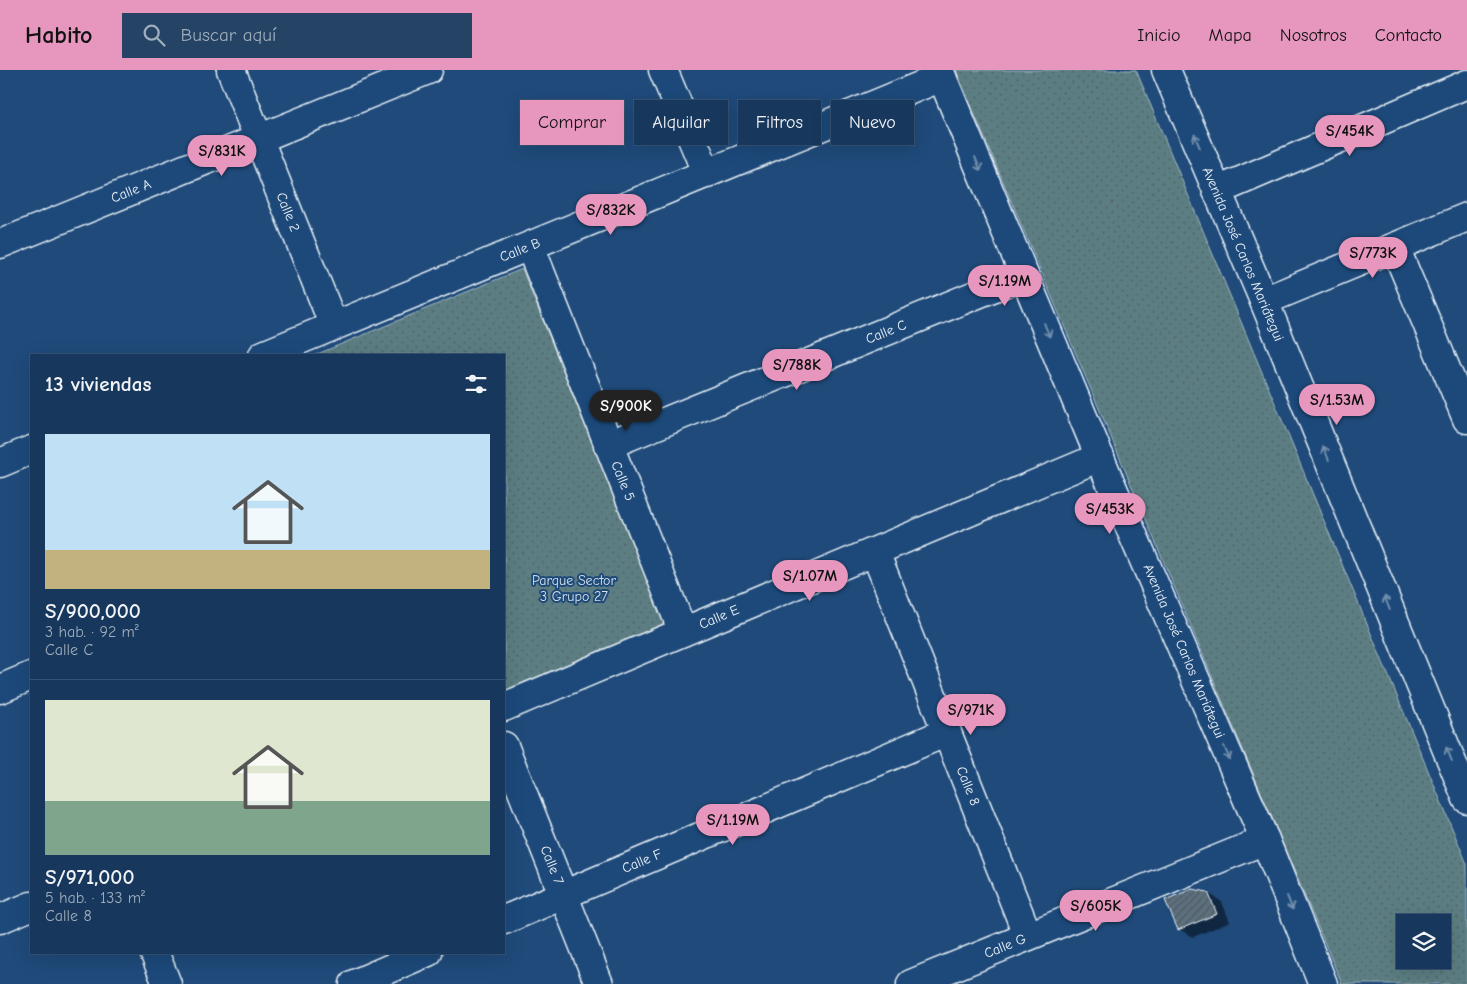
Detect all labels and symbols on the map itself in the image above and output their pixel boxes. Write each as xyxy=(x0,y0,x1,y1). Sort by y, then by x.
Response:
pin: S/454K xyxy=(1309,114,1391,157)
pin: S/831K xyxy=(181,134,263,177)
one-way arrow xyxy=(1191,134,1201,149)
one-way arrow xyxy=(974,155,983,171)
street label: Avenida José Carlos Mariátegui xyxy=(1199,164,1287,344)
street label: Calle A xyxy=(108,175,154,207)
street label: Calle 2 xyxy=(272,190,304,234)
pin: S/832K xyxy=(570,194,652,236)
street label: Calle B xyxy=(497,234,543,266)
pin: S/773K xyxy=(1332,236,1414,279)
pin: S/1.19M xyxy=(959,264,1051,307)
street label: Calle C xyxy=(863,316,909,348)
one-way arrow xyxy=(1043,322,1052,337)
pin: S/788K xyxy=(756,348,838,391)
pin: S/1.53M xyxy=(1291,384,1383,426)
pin: S/900K xyxy=(585,390,667,432)
one-way arrow xyxy=(1320,446,1330,461)
street label: Calle 5 xyxy=(607,459,639,503)
pin: S/453K xyxy=(1069,492,1151,535)
pin: S/1.07M xyxy=(764,560,856,602)
street label: Avenida José Carlos Mariátegui xyxy=(1140,561,1228,741)
park label: Parque Sector 3 Grupo 27 xyxy=(532,572,616,605)
one-way arrow xyxy=(1382,596,1391,612)
street label: Calle E xyxy=(696,601,742,633)
pin: S/971K xyxy=(930,694,1012,736)
one-way arrow xyxy=(1223,745,1233,760)
one-way arrow xyxy=(1443,747,1453,762)
street label: Calle 8 xyxy=(952,764,984,808)
pin: S/1.19M xyxy=(687,804,779,846)
street label: Calle 7 xyxy=(537,843,568,887)
street label: Calle F xyxy=(619,845,665,877)
pin: S/605K xyxy=(1055,890,1137,932)
one-way arrow xyxy=(1286,895,1295,910)
street label: Calle G xyxy=(982,930,1028,962)

